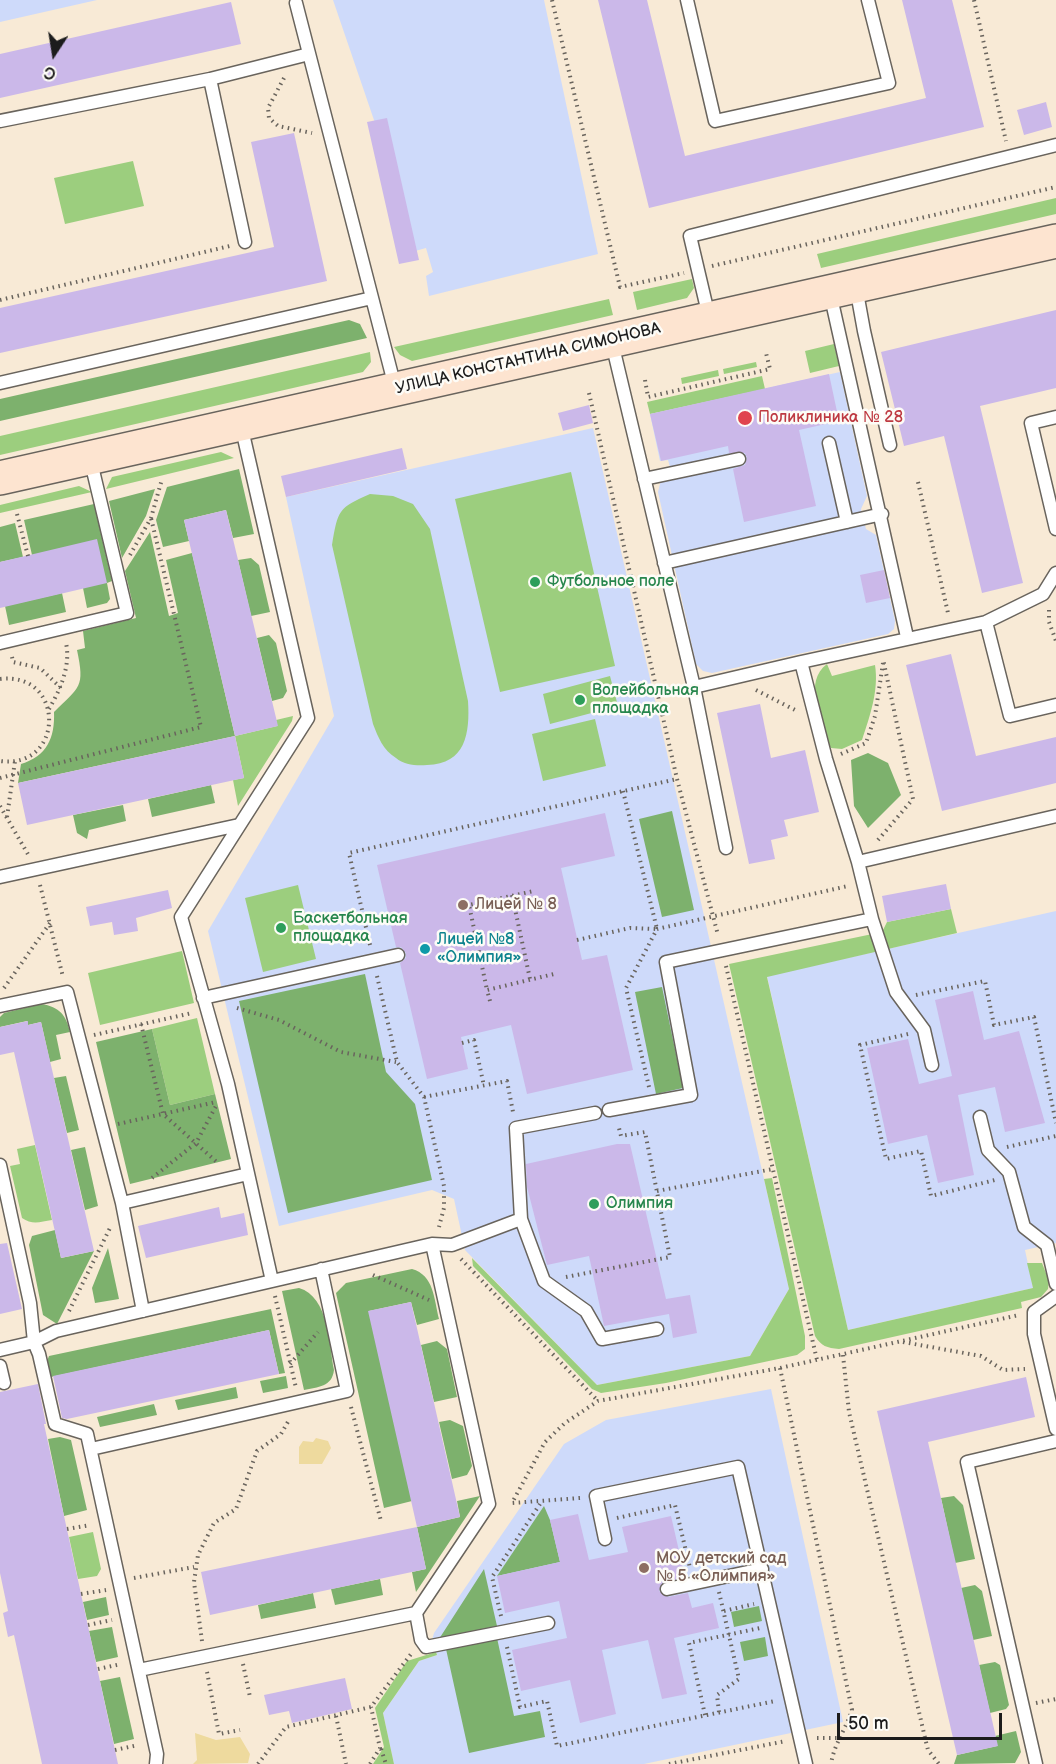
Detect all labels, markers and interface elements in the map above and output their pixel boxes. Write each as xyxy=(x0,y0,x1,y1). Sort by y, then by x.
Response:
north arrow xyxy=(24,24,84,84)
text: С xyxy=(43,62,58,83)
street label: УЛИЦА КОНСТАНТИНА СИМОНОВА xyxy=(394,319,662,399)
place label: Поликлиника № 28 xyxy=(758,408,903,428)
marker: Поликлиника № 28 xyxy=(736,409,754,427)
place label: Футбольное поле xyxy=(547,572,674,592)
marker: Футбольное поле xyxy=(528,575,542,589)
place label: Волейбольная площадка xyxy=(592,681,699,719)
marker: Волейбольная площадка xyxy=(573,693,587,707)
place label: Лицей № 8 xyxy=(475,895,557,915)
marker: Лицей № 8 xyxy=(456,898,470,912)
place label: Баскетбольная площадка xyxy=(293,909,408,947)
marker: Баскетбольная площадка xyxy=(274,921,288,935)
place label: Лицей №8 «Олимпия» xyxy=(437,930,521,968)
marker: Лицей №8 «Олимпия» xyxy=(418,942,432,956)
place label: Олимпия xyxy=(606,1194,673,1214)
marker: Олимпия xyxy=(587,1197,601,1211)
place label: МОУ детский сад № 5 «Олимпия» xyxy=(656,1549,787,1587)
marker: МОУ детский сад № 5 «Олимпия» xyxy=(637,1561,651,1575)
scale bar xyxy=(840,1701,1005,1739)
text: 50 m xyxy=(848,1713,889,1734)

